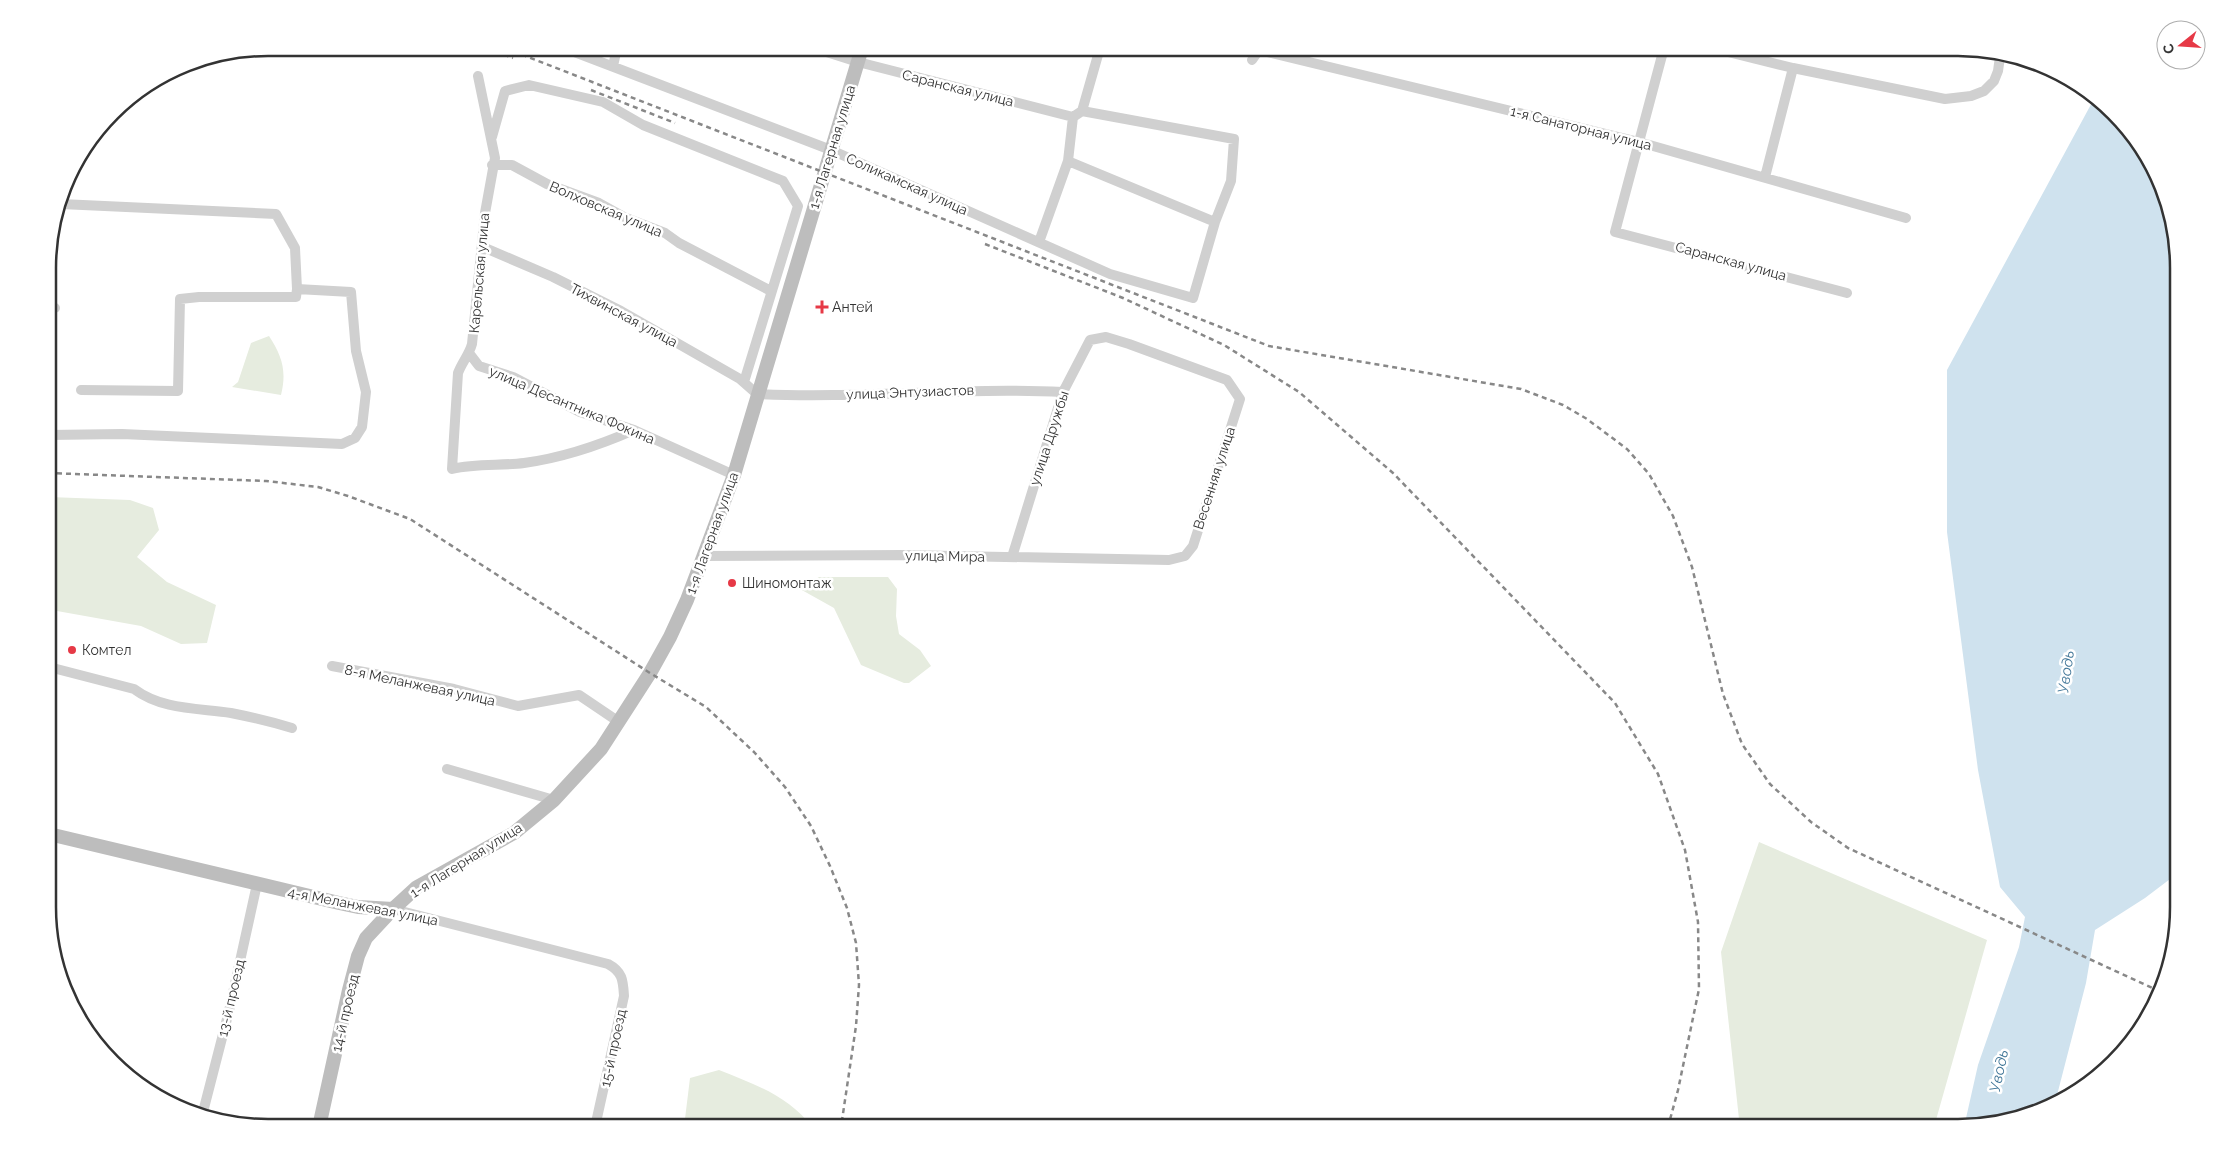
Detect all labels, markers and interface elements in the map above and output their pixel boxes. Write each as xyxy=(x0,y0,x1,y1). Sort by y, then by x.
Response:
north arrow xyxy=(2156,20,2206,70)
text: С xyxy=(2159,41,2178,56)
street label: Саранская улица xyxy=(901,66,1015,110)
street label: 1-я Лагерная улица xyxy=(806,83,858,211)
street label: 1-я Санаторная улица xyxy=(1509,103,1653,153)
street label: Соликамская улица xyxy=(844,150,970,218)
street label: Волховская улица xyxy=(547,178,665,240)
street label: Карельская улица xyxy=(466,212,492,334)
street label: Саранская улица xyxy=(1674,238,1788,284)
street label: Тихвинская улица xyxy=(568,280,680,350)
place label: Антей xyxy=(832,299,873,315)
marker: Антей xyxy=(816,301,828,313)
street label: улица Десантника Фокина xyxy=(487,363,657,447)
street label: улица Энтузиастов xyxy=(846,382,974,402)
street label: улица Дружбы xyxy=(1026,389,1072,487)
street label: Весенняя улица xyxy=(1190,425,1238,531)
street label: 1-я Лагерная улица xyxy=(682,470,742,596)
street label: улица Мира xyxy=(905,547,985,565)
place label: Шиномонтаж xyxy=(742,575,832,591)
marker: Шиномонтаж xyxy=(726,577,738,589)
place label: Комтел xyxy=(82,642,131,658)
marker: Комтел xyxy=(66,644,78,656)
water label: Уводь xyxy=(2054,649,2078,695)
street label: 8-я Меланжевая улица xyxy=(343,661,497,709)
street label: 1-я Лагерная улица xyxy=(407,819,525,901)
street label: 4-я Меланжевая улица xyxy=(286,884,440,928)
street label: 13-й проезд xyxy=(214,958,248,1038)
street label: 14-й проезд xyxy=(328,973,362,1053)
street label: 15-й проезд xyxy=(597,1008,629,1088)
water label: Уводь xyxy=(1986,1048,2012,1094)

